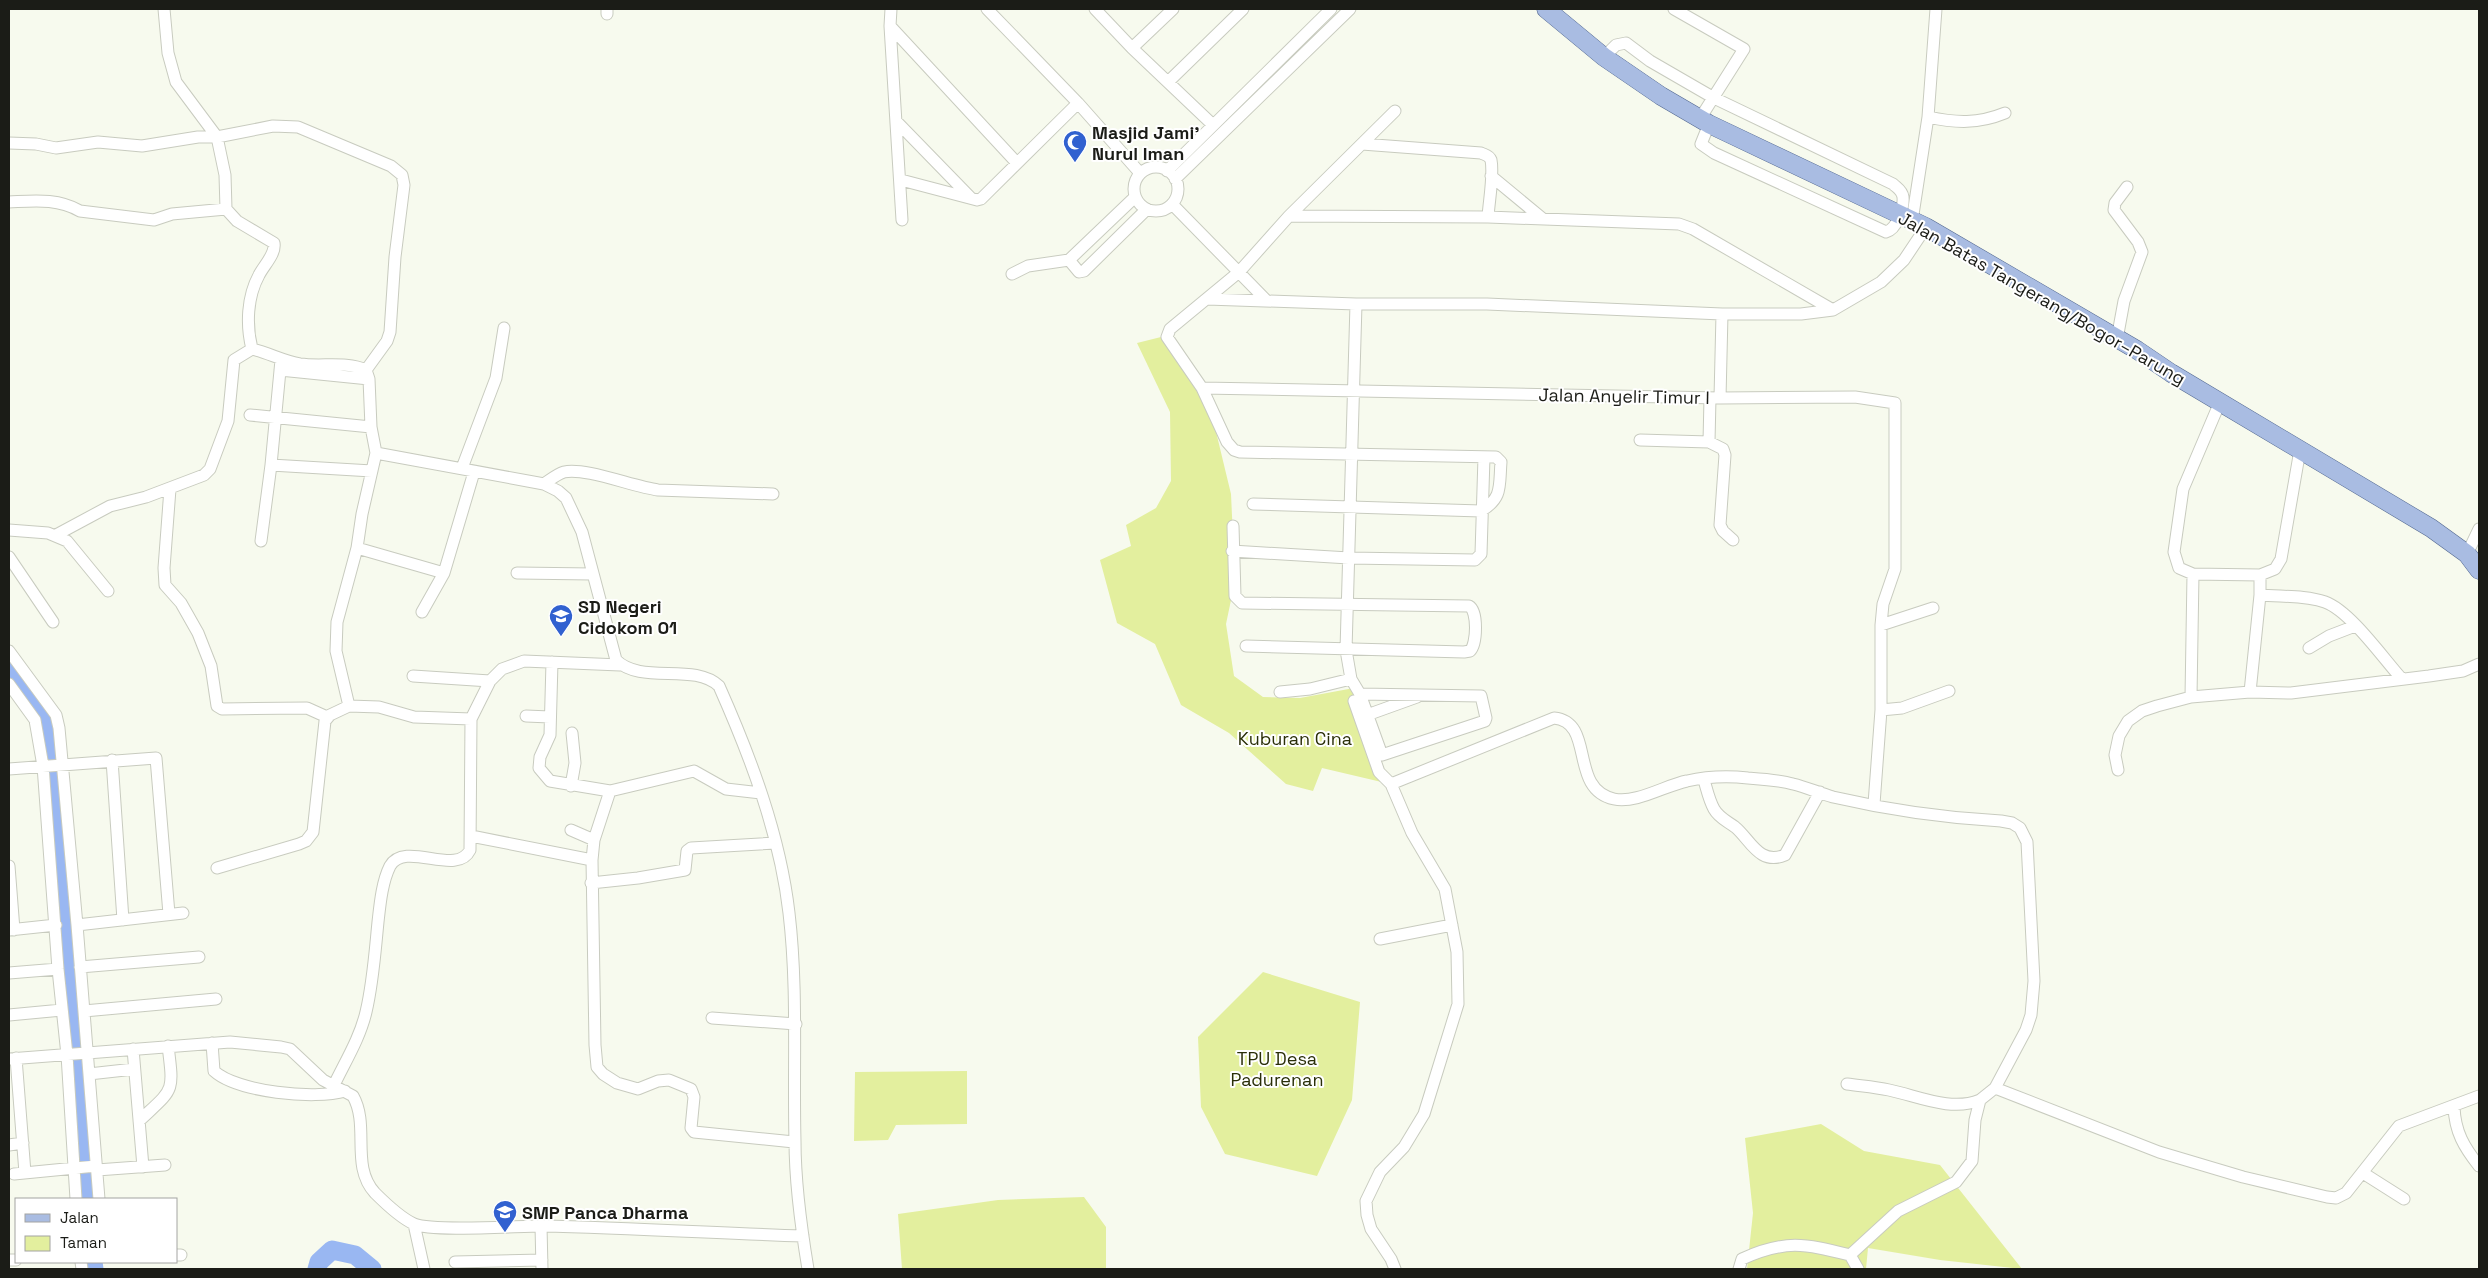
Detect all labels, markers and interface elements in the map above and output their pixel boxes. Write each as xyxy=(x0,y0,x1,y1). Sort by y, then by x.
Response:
place label: Masjid Jami' Nurul Iman xyxy=(1092,121,1200,165)
mosque icon: Masjid Jami' Nurul Iman xyxy=(1062,129,1088,163)
street label: Jalan Batas Tangerang/Bogor–Parung xyxy=(1894,206,2190,390)
street label: Jalan Anyelir Timur I xyxy=(1538,383,1710,409)
place label: SD Negeri Cidokom 01 xyxy=(578,595,677,639)
school or university icon: SD Negeri Cidokom 01 xyxy=(548,603,574,637)
park label: Kuburan Cina xyxy=(1238,727,1352,750)
park label: TPU Desa Padurenan xyxy=(1231,1047,1323,1091)
legend xyxy=(15,1198,178,1263)
school or university icon: SMP Panca Dharma xyxy=(492,1199,518,1233)
place label: SMP Panca Dharma xyxy=(522,1201,689,1224)
text: Jalan xyxy=(60,1208,99,1227)
text: Taman xyxy=(60,1233,107,1252)

